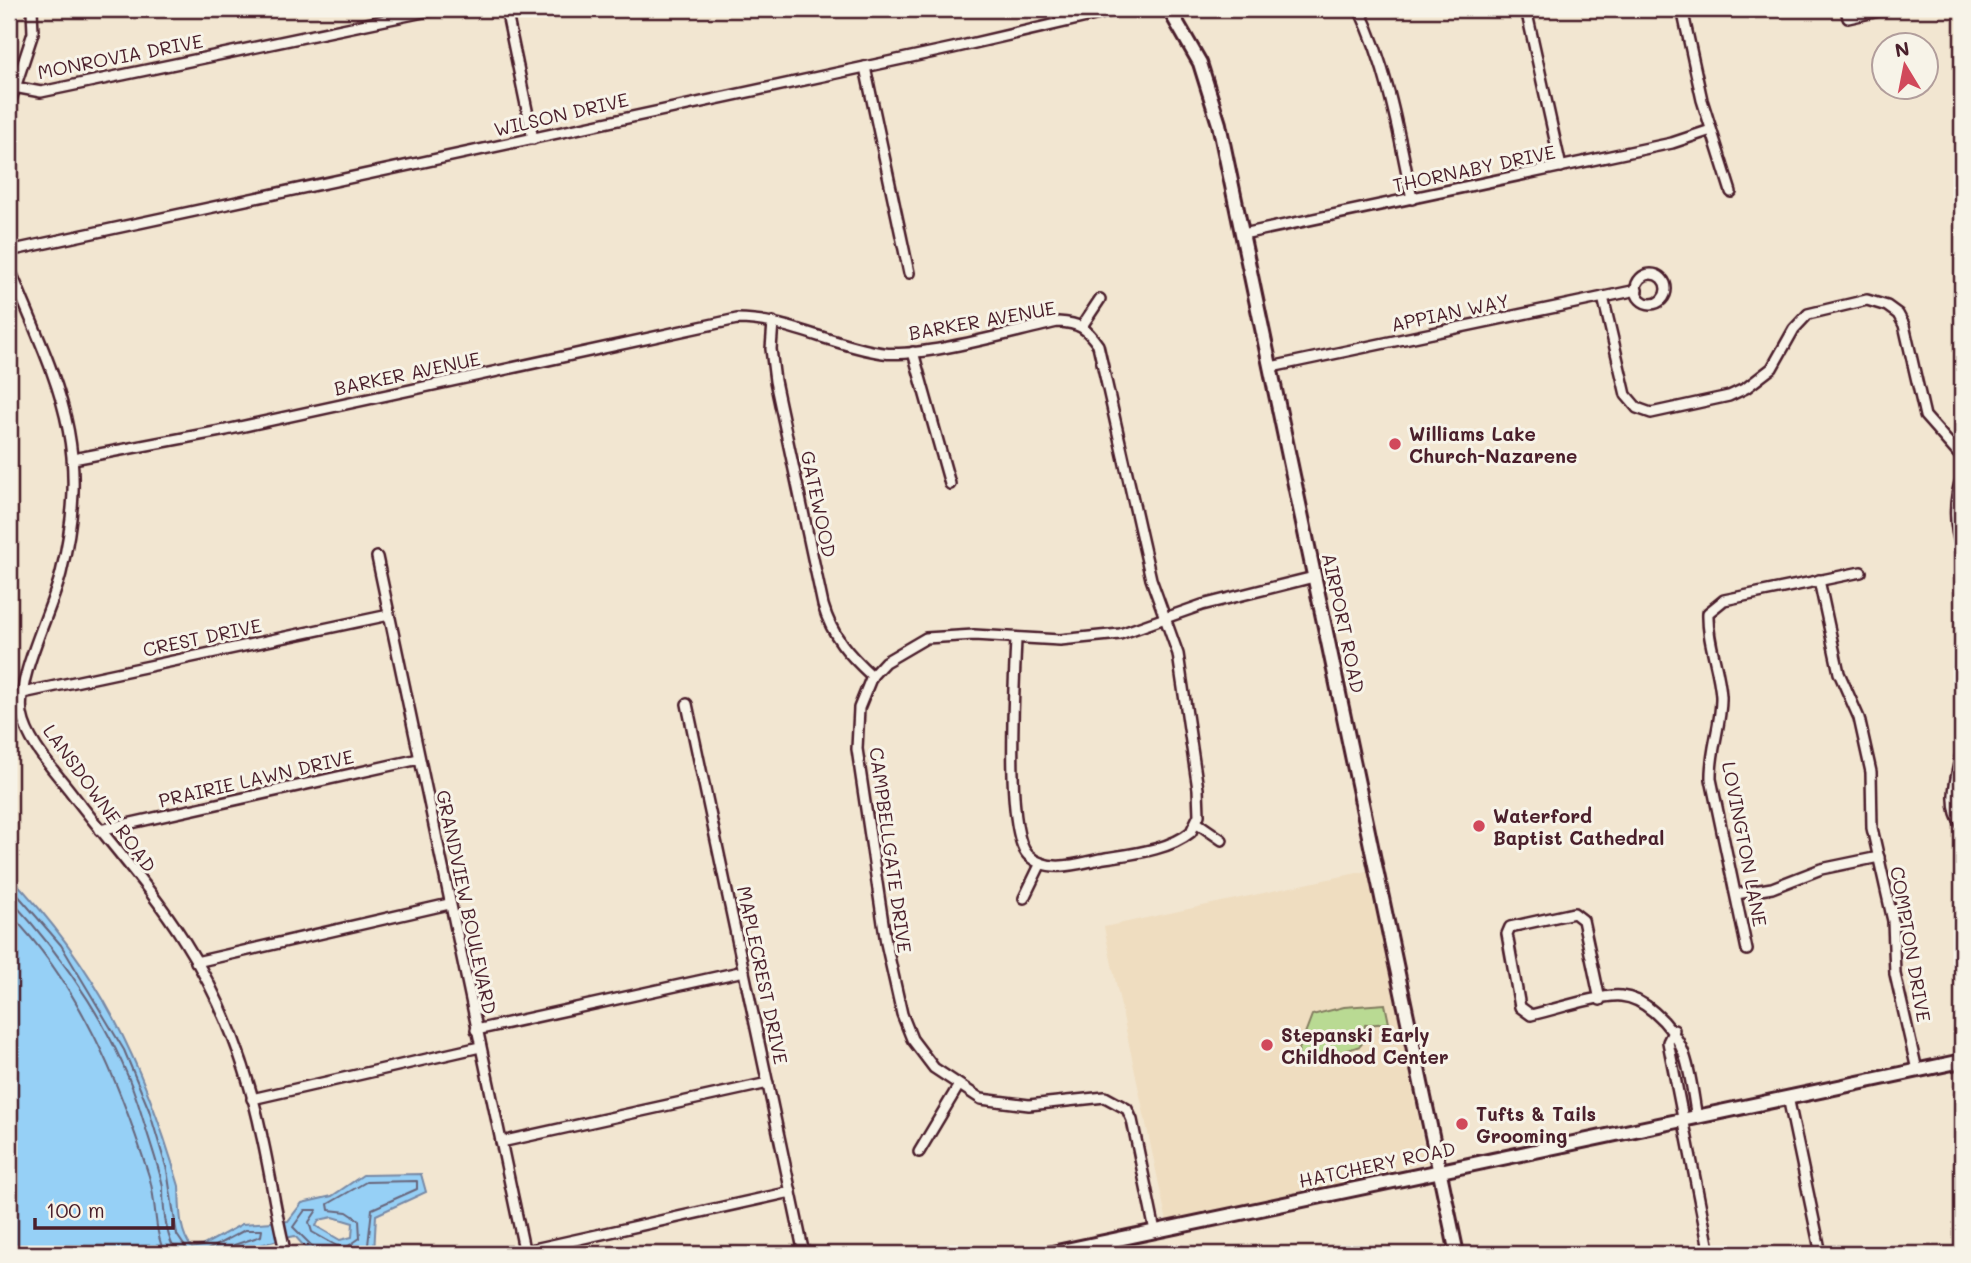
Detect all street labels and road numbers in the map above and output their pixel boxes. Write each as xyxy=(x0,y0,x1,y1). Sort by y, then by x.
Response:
street label: MONROVIA DRIVE xyxy=(35,28,205,84)
street label: WILSON DRIVE xyxy=(491,86,631,142)
street label: THORNABY DRIVE xyxy=(1390,139,1558,197)
street label: APPIAN WAY xyxy=(1389,287,1511,337)
street label: BARKER AVENUE xyxy=(907,295,1058,345)
street label: BARKER AVENUE xyxy=(332,345,482,401)
street label: GATEWOOD xyxy=(795,448,843,560)
street label: AIRPORT ROAD xyxy=(1317,551,1371,695)
street label: CREST DRIVE xyxy=(140,612,264,662)
street label: LANSDOWNE ROAD xyxy=(38,719,162,877)
street label: PRAIRIE LAWN DRIVE xyxy=(156,743,356,813)
street label: CAMPBELLGATE DRIVE xyxy=(864,745,918,955)
street label: LOVINGTON LANE xyxy=(1717,759,1773,929)
street label: GRANDVIEW BOULEVARD xyxy=(431,787,503,1017)
street label: COMPTON DRIVE xyxy=(1885,864,1937,1024)
street label: MAPLECREST DRIVE xyxy=(732,884,794,1066)
street label: HATCHERY ROAD xyxy=(1296,1135,1458,1193)

